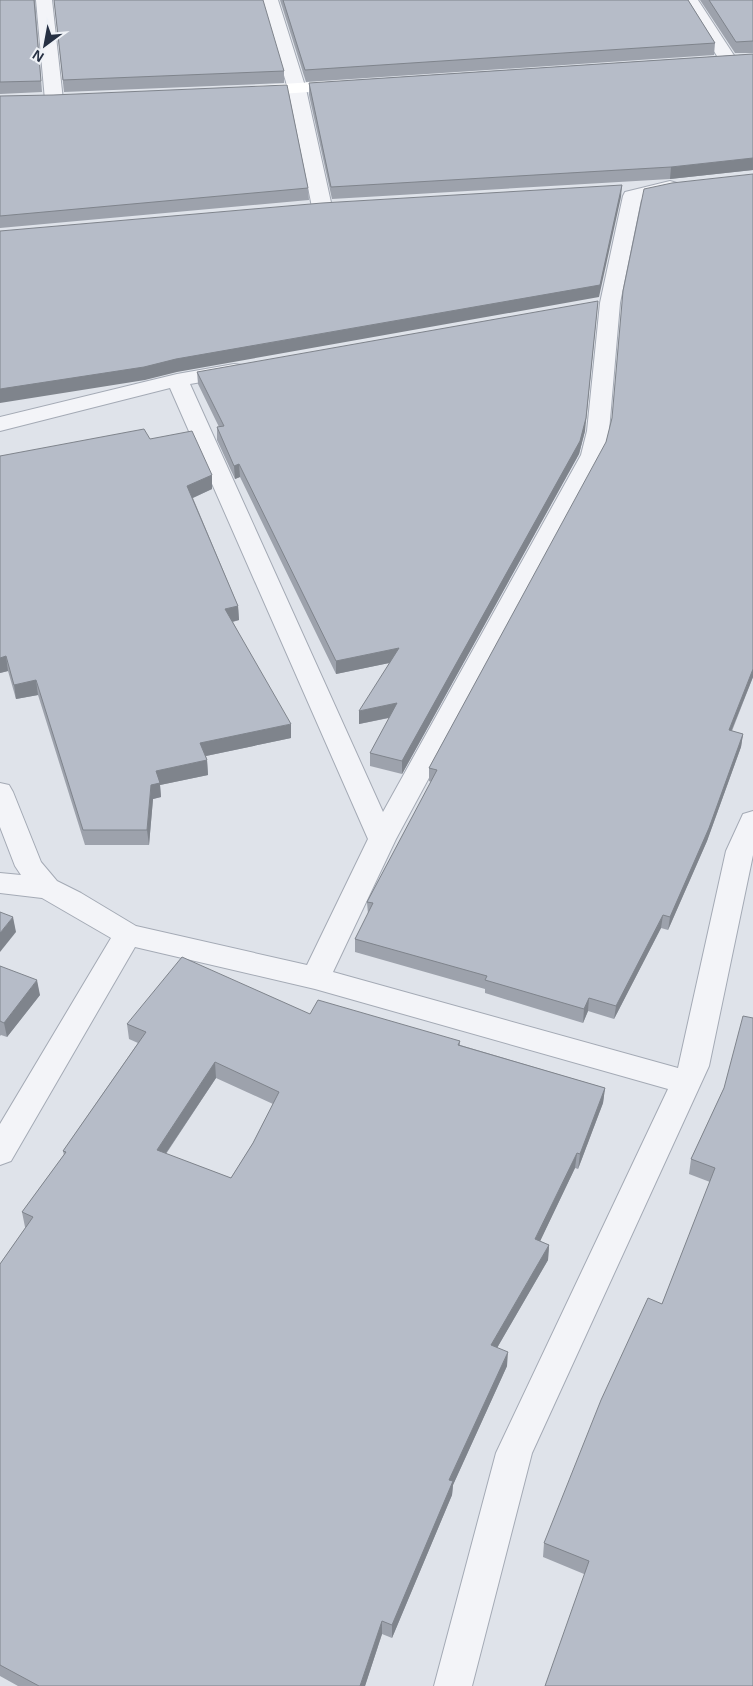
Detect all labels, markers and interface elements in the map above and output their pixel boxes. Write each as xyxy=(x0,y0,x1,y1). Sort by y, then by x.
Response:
north arrow xyxy=(20,20,70,70)
text: N xyxy=(30,47,47,65)

